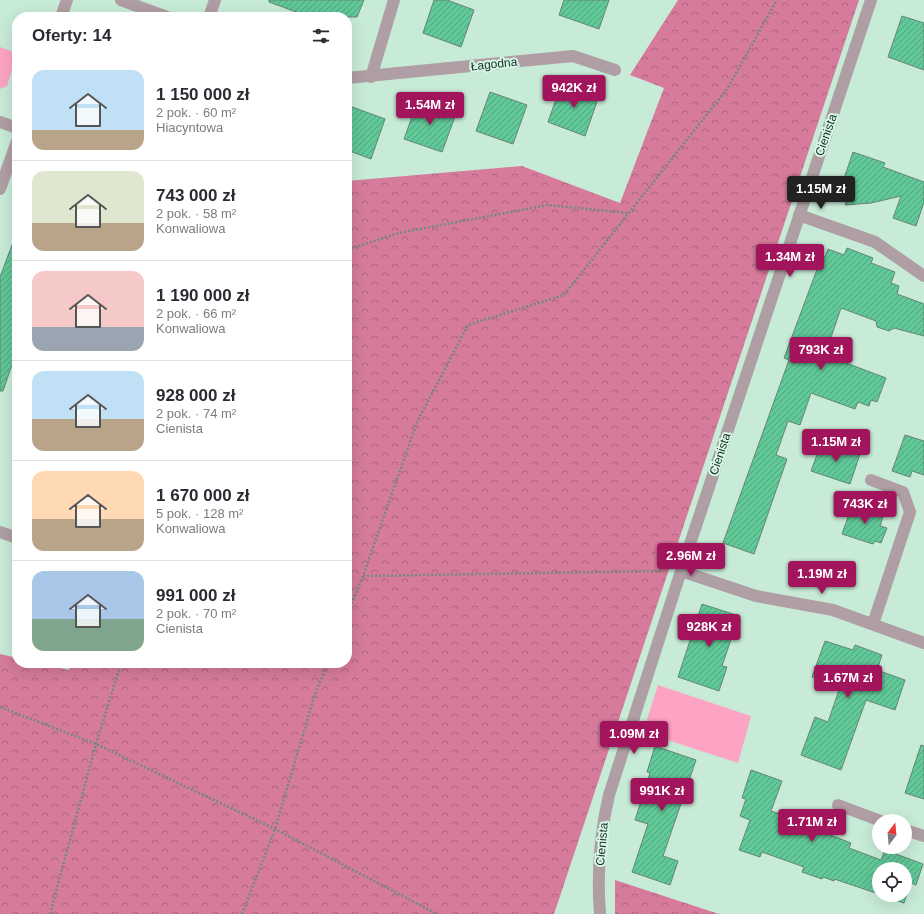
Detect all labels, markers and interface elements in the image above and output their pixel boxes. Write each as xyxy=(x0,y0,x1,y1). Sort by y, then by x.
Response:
icon: filters xyxy=(310,25,332,47)
text: Oferty: 14 xyxy=(32,26,111,45)
street label: Łagodna xyxy=(470,55,518,73)
pin: 942K zł xyxy=(537,75,611,109)
text: 942K zł xyxy=(552,80,596,95)
text: 1 150 000 zł xyxy=(156,85,250,104)
icon: home xyxy=(64,86,112,134)
pin: 1.54M zł xyxy=(389,92,471,126)
text: 1.54M zł xyxy=(405,97,455,112)
text: 2 pok. · 60 m² xyxy=(156,105,236,120)
street label: Cienista xyxy=(812,112,840,158)
text: Hiacyntowa xyxy=(156,120,223,135)
pin: 1.15M zł xyxy=(780,176,862,210)
text: 1.15M zł xyxy=(796,181,846,196)
text: 743 000 zł xyxy=(156,186,235,205)
icon: home xyxy=(64,187,112,235)
text: 2 pok. · 58 m² xyxy=(156,206,236,221)
text: Konwaliowa xyxy=(156,221,225,236)
pin: 1.34M zł xyxy=(749,244,831,278)
text: 1.34M zł xyxy=(765,249,815,264)
text: 1 190 000 zł xyxy=(156,286,250,305)
icon: home xyxy=(64,287,112,335)
text: 2 pok. · 66 m² xyxy=(156,306,236,321)
text: Konwaliowa xyxy=(156,321,225,336)
pin: 793K zł xyxy=(784,337,858,371)
text: 793K zł xyxy=(799,342,843,357)
text: 928 000 zł xyxy=(156,386,235,405)
icon: home xyxy=(64,387,112,435)
text: 2 pok. · 74 m² xyxy=(156,406,236,421)
text: Cienista xyxy=(156,421,203,436)
pin: 1.15M zł xyxy=(795,429,877,463)
street label: Cienista xyxy=(707,431,733,477)
text: 1.15M zł xyxy=(811,434,861,449)
text: 1 670 000 zł xyxy=(156,486,250,505)
icon: home xyxy=(64,487,112,535)
pin: 743K zł xyxy=(828,491,902,525)
text: 743K zł xyxy=(843,496,887,511)
text: 5 pok. · 128 m² xyxy=(156,506,243,521)
text: Konwaliowa xyxy=(156,521,225,536)
pin: 2.96M zł xyxy=(650,543,732,577)
text: 2.96M zł xyxy=(666,548,716,563)
pin: 1.19M zł xyxy=(781,561,863,595)
text: 1.19M zł xyxy=(797,566,847,581)
text: 991 000 zł xyxy=(156,586,235,605)
icon: home xyxy=(64,587,112,635)
text: 2 pok. · 70 m² xyxy=(156,606,236,621)
pin: 928K zł xyxy=(672,614,746,648)
text: 928K zł xyxy=(687,619,731,634)
text: Cienista xyxy=(156,621,203,636)
pin: 1.67M zł xyxy=(807,665,889,699)
text: 1.67M zł xyxy=(823,670,873,685)
pin: 1.09M zł xyxy=(593,721,675,755)
text: 1.09M zł xyxy=(609,726,659,741)
pin: 991K zł xyxy=(625,778,699,812)
text: 991K zł xyxy=(640,783,684,798)
pin: 1.71M zł xyxy=(771,809,853,843)
text: 1.71M zł xyxy=(787,814,837,829)
north arrow xyxy=(872,814,912,854)
map controls xyxy=(872,814,912,902)
street label: Cienista xyxy=(593,821,611,866)
button: locate xyxy=(872,862,912,902)

